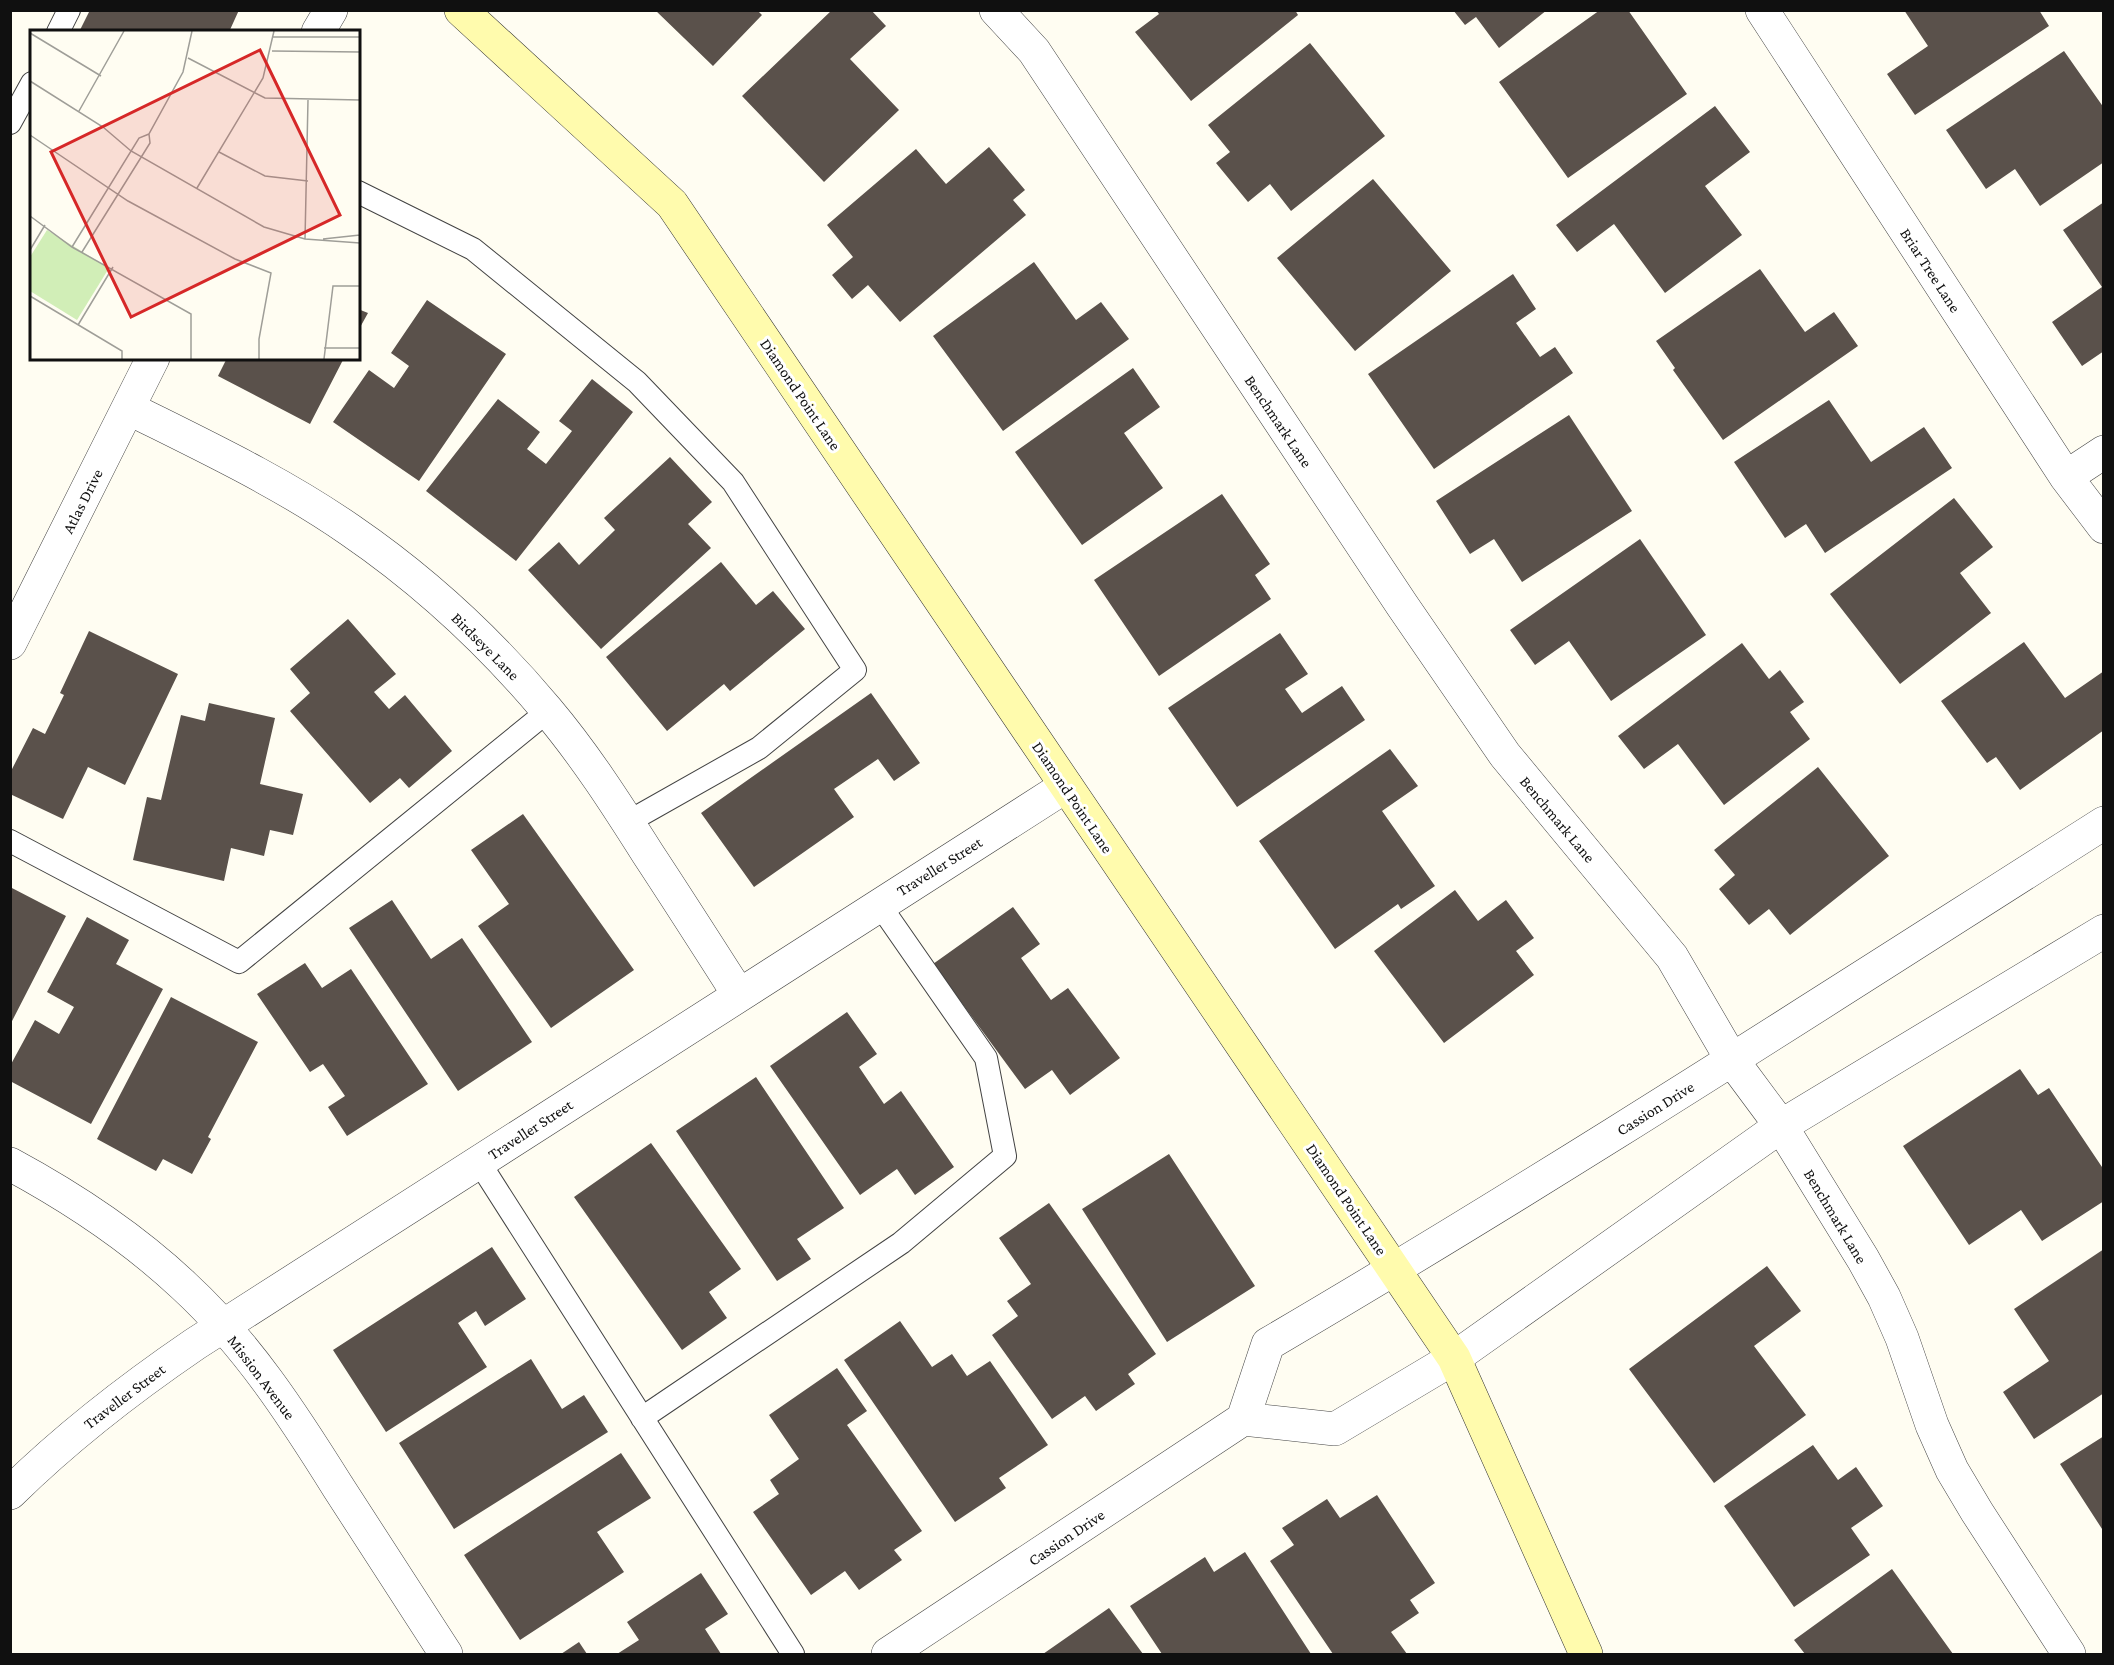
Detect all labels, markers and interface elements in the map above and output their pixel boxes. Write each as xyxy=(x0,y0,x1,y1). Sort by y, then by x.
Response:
inset map xyxy=(30,30,360,360)
street label: Briar Tree Lane xyxy=(1897,225,1964,316)
street label: Diamond Point Lane xyxy=(757,335,844,453)
street label: Benchmark Lane xyxy=(1242,372,1316,470)
street label: Atlas Drive xyxy=(59,466,106,536)
street label: Birdseye Lane xyxy=(448,609,523,684)
street label: Diamond Point Lane xyxy=(1029,738,1116,856)
street label: Benchmark Lane xyxy=(1517,773,1599,866)
street label: Traveller Street xyxy=(894,833,986,899)
street label: Cassion Drive xyxy=(1614,1078,1697,1139)
street label: Traveller Street xyxy=(485,1095,576,1163)
street label: Diamond Point Lane xyxy=(1303,1140,1390,1258)
street label: Benchmark Lane xyxy=(1801,1166,1870,1267)
street label: Mission Avenue xyxy=(224,1332,299,1423)
street label: Traveller Street xyxy=(80,1360,169,1432)
street label: Cassion Drive xyxy=(1025,1506,1107,1569)

